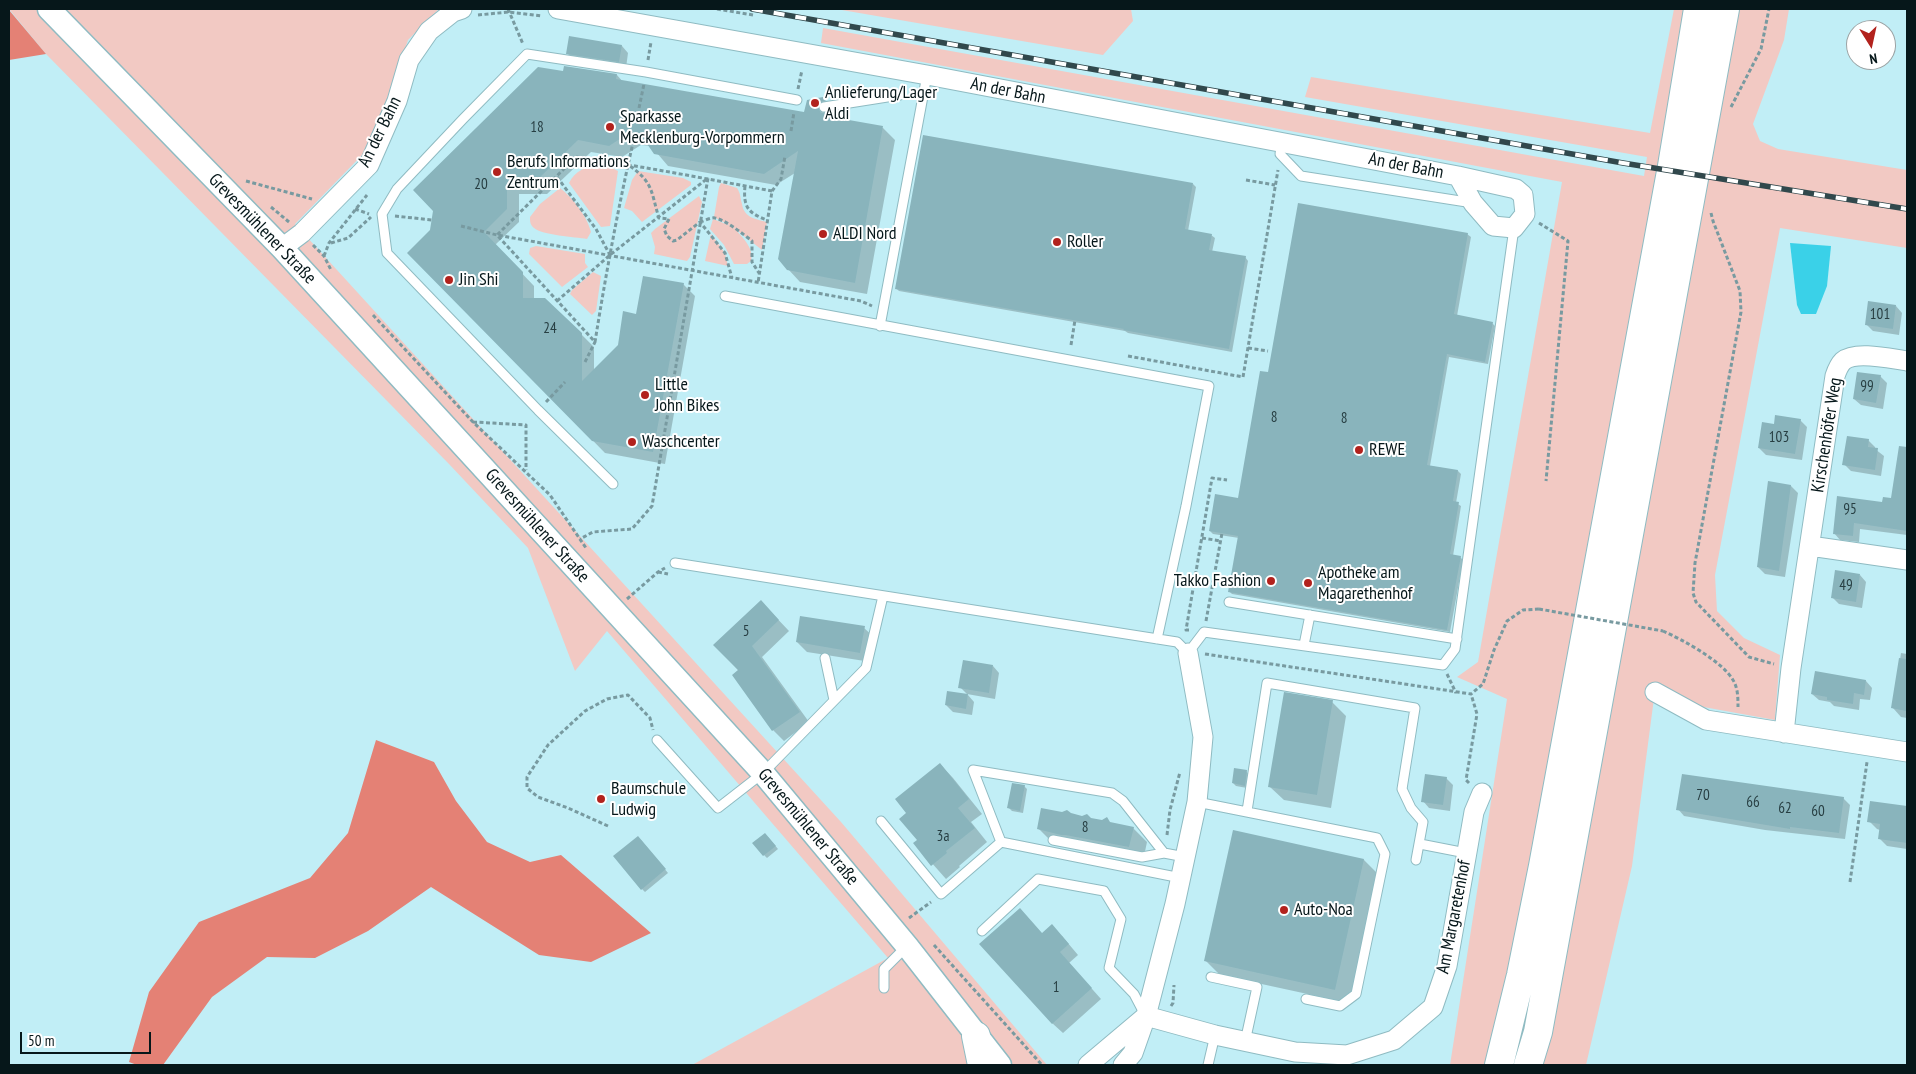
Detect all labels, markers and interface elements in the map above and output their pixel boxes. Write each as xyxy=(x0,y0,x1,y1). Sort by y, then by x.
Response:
north arrow xyxy=(1846,20,1896,70)
text: N xyxy=(1868,49,1879,68)
street label: An der Bahn xyxy=(969,73,1047,109)
place label: Anlieferung/Lager Aldi xyxy=(825,82,937,125)
street label: An der Bahn xyxy=(354,93,406,171)
marker: Anlieferung/Lager Aldi xyxy=(809,97,821,109)
place label: Sparkasse Mecklenburg-Vorpommern xyxy=(620,106,785,148)
house number: 18 xyxy=(530,119,544,137)
marker: Sparkasse Mecklenburg-Vorpommern xyxy=(604,121,616,133)
street label: An der Bahn xyxy=(1367,148,1445,184)
place label: Berufs Informations Zentrum xyxy=(507,151,629,193)
marker: Berufs Informations Zentrum xyxy=(491,166,503,178)
street label: Grevesmühlener Straße xyxy=(204,169,320,289)
house number: 20 xyxy=(474,176,488,194)
place label: ALDI Nord xyxy=(833,223,897,245)
marker: ALDI Nord xyxy=(817,228,829,240)
place label: Roller xyxy=(1067,231,1103,253)
marker: Roller xyxy=(1051,236,1063,248)
place label: Jin Shi xyxy=(459,269,498,291)
marker: Jin Shi xyxy=(443,274,455,286)
house number: 101 xyxy=(1870,306,1890,324)
house number: 24 xyxy=(543,320,557,338)
place label: Little John Bikes xyxy=(655,374,719,416)
street label: Kirschenhöfer Weg xyxy=(1807,376,1847,494)
house number: 99 xyxy=(1860,378,1874,396)
marker: Little John Bikes xyxy=(639,389,651,401)
house number: 8 xyxy=(1271,409,1277,427)
house number: 8 xyxy=(1341,410,1347,428)
house number: 103 xyxy=(1769,429,1789,447)
place label: Waschcenter xyxy=(642,431,720,453)
marker: Waschcenter xyxy=(626,436,638,448)
place label: REWE xyxy=(1369,439,1405,461)
marker: REWE xyxy=(1353,444,1365,456)
street label: Grevesmühlener Straße xyxy=(480,465,594,587)
house number: 95 xyxy=(1843,501,1857,519)
place label: Apotheke am Magarethenhof xyxy=(1318,562,1412,604)
place label: Takko Fashion xyxy=(1174,570,1261,592)
marker: Takko Fashion xyxy=(1265,575,1277,587)
marker: Apotheke am Magarethenhof xyxy=(1302,577,1314,589)
house number: 49 xyxy=(1839,577,1853,595)
house number: 5 xyxy=(743,623,749,641)
street label: Grevesmühlener Straße xyxy=(753,764,863,890)
place label: Baumschule Ludwig xyxy=(611,778,686,821)
house number: 70 xyxy=(1696,787,1710,805)
marker: Baumschule Ludwig xyxy=(595,793,607,805)
house number: 66 xyxy=(1746,794,1760,812)
house number: 62 xyxy=(1778,800,1792,818)
house number: 60 xyxy=(1811,803,1825,821)
house number: 8 xyxy=(1082,819,1088,837)
house number: 3a xyxy=(937,828,949,846)
street label: Am Margaretenhof xyxy=(1432,858,1476,976)
place label: Auto-Noa xyxy=(1294,899,1353,921)
marker: Auto-Noa xyxy=(1278,904,1290,916)
house number: 1 xyxy=(1053,979,1059,997)
scale bar xyxy=(22,1022,154,1054)
text: 50 m xyxy=(28,1031,54,1050)

